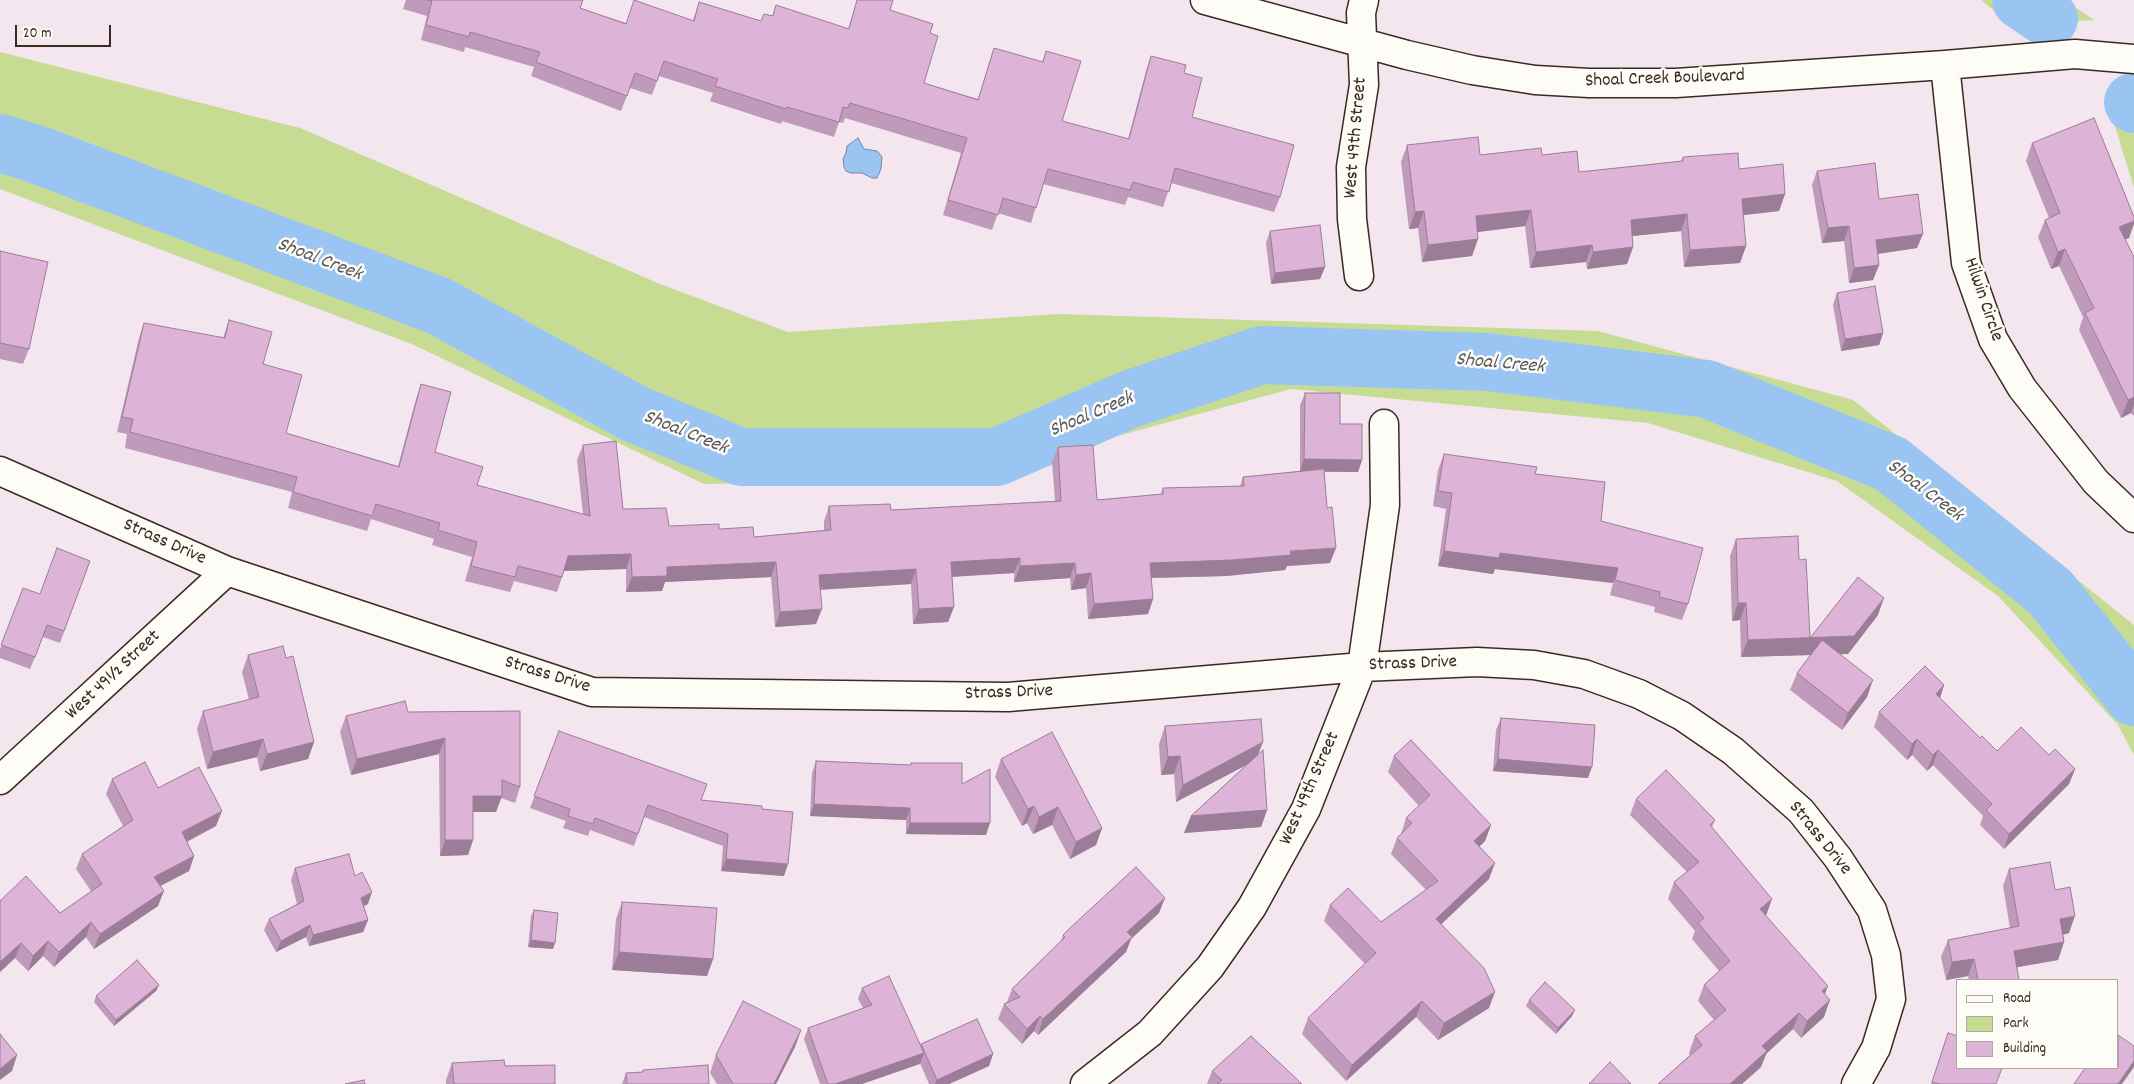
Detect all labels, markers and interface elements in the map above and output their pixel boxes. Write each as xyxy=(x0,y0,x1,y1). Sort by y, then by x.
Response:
scale bar xyxy=(18,15,114,47)
text: 20 m xyxy=(23,23,51,45)
street label: Shoal Creek Boulevard xyxy=(1585,66,1745,94)
street label: West 49th Street xyxy=(1340,77,1374,199)
water label: Shoal Creek xyxy=(273,234,365,288)
street label: Hilwin Circle xyxy=(1957,255,2007,345)
water label: Shoal Creek xyxy=(1455,349,1545,381)
water label: Shoal Creek xyxy=(1046,388,1138,444)
water label: Shoal Creek xyxy=(639,406,731,462)
water label: Shoal Creek xyxy=(1881,456,1967,528)
street label: Strass Drive xyxy=(119,515,209,571)
street label: West 49½ Street xyxy=(62,626,166,726)
street label: Strass Drive xyxy=(501,652,593,700)
street label: Strass Drive xyxy=(1368,652,1458,678)
street label: Strass Drive xyxy=(964,681,1054,707)
street label: West 49th Street xyxy=(1276,729,1346,849)
street label: Strass Drive xyxy=(1782,798,1856,880)
legend xyxy=(1956,979,2119,1069)
text: Road xyxy=(2003,988,2031,1010)
text: Park xyxy=(2003,1013,2029,1035)
text: Building xyxy=(2003,1038,2046,1060)

